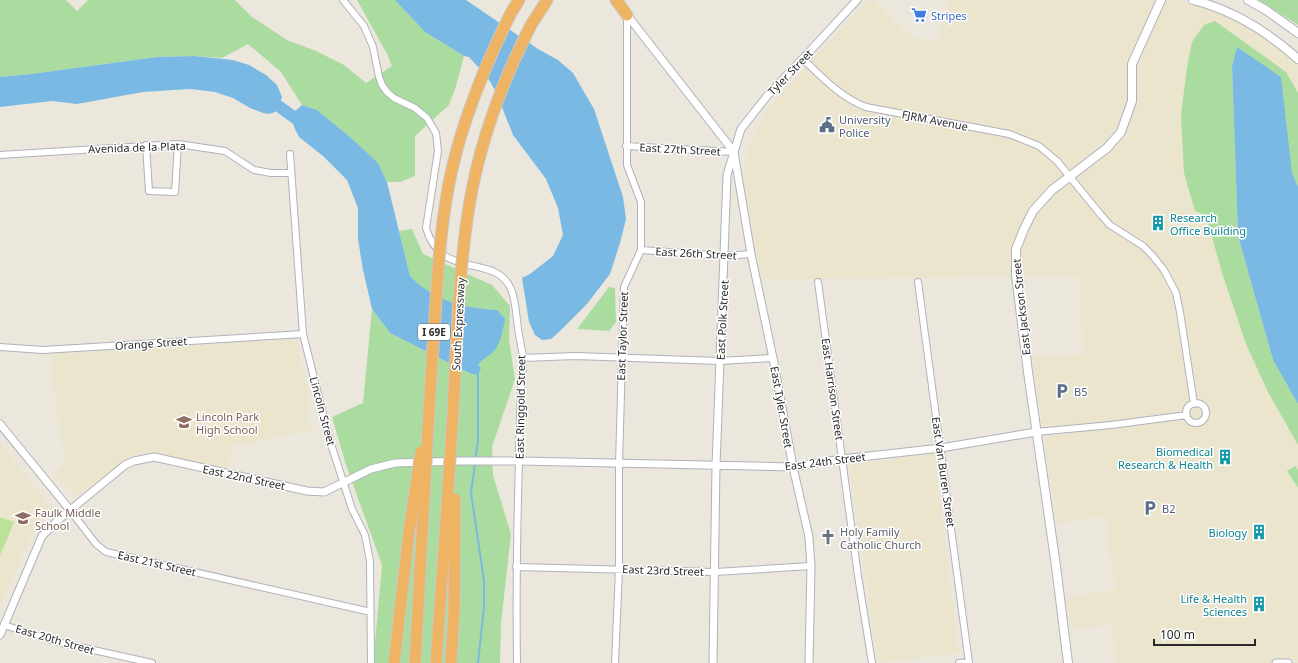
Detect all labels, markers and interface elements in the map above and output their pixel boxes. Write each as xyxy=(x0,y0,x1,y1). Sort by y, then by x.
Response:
supermarket icon: Stripes xyxy=(910,6,928,24)
place label: Stripes xyxy=(931,8,967,23)
street label: Tyler Street xyxy=(764,46,816,98)
street label: FJRM Avenue xyxy=(901,106,969,134)
place label: University Police xyxy=(839,112,891,140)
public building icon: University Police xyxy=(818,116,836,134)
street label: Avenida de la Plata xyxy=(88,138,186,156)
street label: East 27th Street xyxy=(639,139,721,159)
place label: Research Office Building xyxy=(1170,210,1246,238)
building icon: Research Office Building xyxy=(1149,214,1167,232)
street label: East 26th Street xyxy=(655,243,737,263)
street label: East Jackson Street xyxy=(1008,258,1034,356)
street label: South Expressway xyxy=(448,277,468,371)
street label: East Polk Street xyxy=(712,280,732,360)
street label: East Taylor Street xyxy=(613,291,631,381)
road number: I 69E xyxy=(418,324,450,340)
street label: Orange Street xyxy=(114,333,188,353)
street label: East Harrison Street xyxy=(818,337,848,441)
street label: East Ringgold Street xyxy=(512,355,528,459)
street label: East Tyler Street xyxy=(767,365,797,449)
street label: Lincoln Street xyxy=(307,375,339,447)
parking icon: B5 xyxy=(1053,382,1071,400)
place label: B5 xyxy=(1074,384,1087,399)
place label: Lincoln Park High School xyxy=(196,409,259,437)
school or university icon: Lincoln Park High School xyxy=(175,413,193,431)
street label: East Van Buren Street xyxy=(929,416,959,528)
place label: Biomedical Research & Health xyxy=(1118,444,1213,472)
building icon: Biomedical Research & Health xyxy=(1216,448,1234,466)
street label: East 24th Street xyxy=(784,449,866,473)
street label: East 22nd Street xyxy=(201,461,287,493)
parking icon: B2 xyxy=(1141,499,1159,517)
place label: B2 xyxy=(1162,501,1175,516)
place label: Faulk Middle School xyxy=(35,505,101,533)
school or university icon: Faulk Middle School xyxy=(14,509,32,527)
building icon: Biology xyxy=(1250,523,1268,541)
place label: Holy Family Catholic Church xyxy=(840,524,921,552)
place label: Biology xyxy=(1208,525,1247,540)
church icon: Holy Family Catholic Church xyxy=(819,528,837,546)
street label: East 21st Street xyxy=(116,547,198,579)
street label: East 23rd Street xyxy=(622,561,704,579)
place label: Life & Health Sciences xyxy=(1181,591,1247,619)
building icon: Life & Health Sciences xyxy=(1250,595,1268,613)
street label: East 20th Street xyxy=(14,621,96,657)
scale bar xyxy=(1154,621,1255,647)
text: 100 m xyxy=(1160,626,1195,643)

